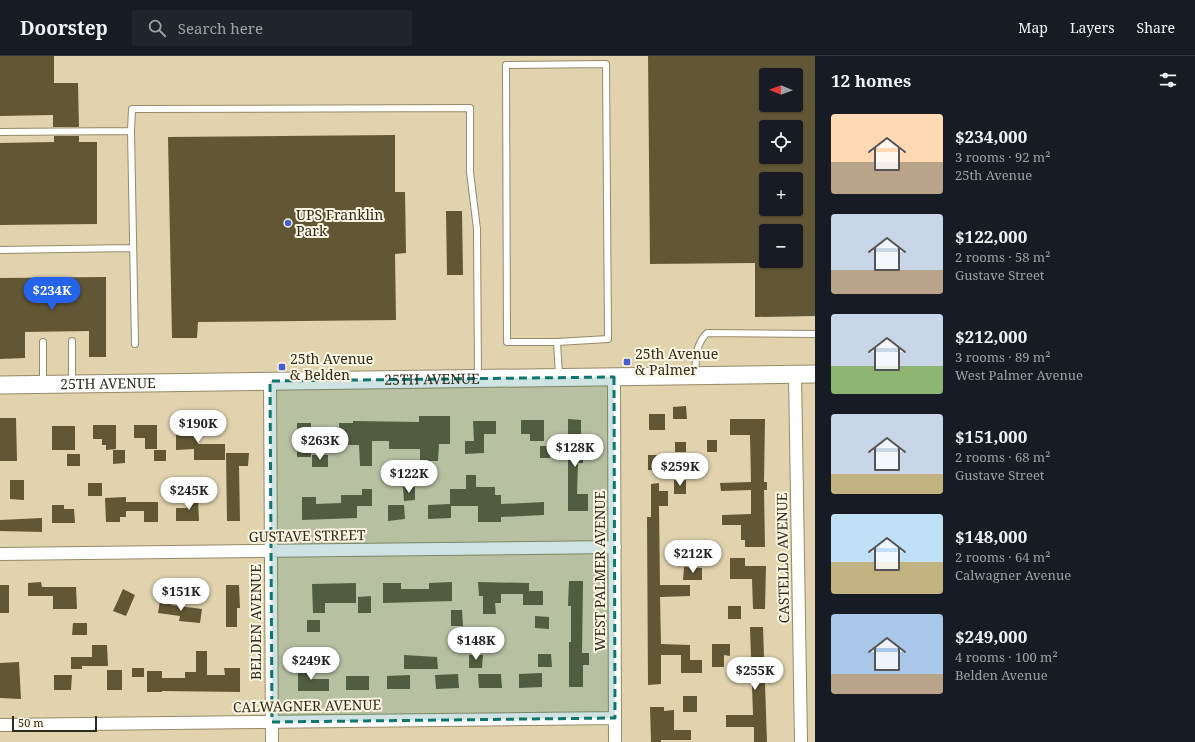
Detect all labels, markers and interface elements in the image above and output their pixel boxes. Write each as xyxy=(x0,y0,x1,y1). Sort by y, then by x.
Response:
search box xyxy=(132,10,412,46)
text: Doorstep xyxy=(20,15,108,41)
icon: search xyxy=(146,17,168,39)
text: Search here xyxy=(178,18,263,38)
text: Map xyxy=(1018,18,1048,37)
text: Layers xyxy=(1070,18,1115,37)
text: Share xyxy=(1137,18,1175,37)
north arrow xyxy=(759,68,803,112)
map controls xyxy=(759,68,803,268)
text: 12 homes xyxy=(831,69,911,92)
icon: filters xyxy=(1157,69,1179,91)
button: locate xyxy=(759,120,803,164)
text: $234,000 xyxy=(955,125,1027,148)
icon: home xyxy=(863,130,911,178)
text: 3 rooms · 92 m² xyxy=(955,148,1050,166)
text: 25th Avenue xyxy=(955,166,1032,184)
button: + xyxy=(759,172,803,216)
place label: UPS Franklin Park xyxy=(296,205,383,240)
marker: UPS Franklin Park xyxy=(283,218,293,228)
button: − xyxy=(759,224,803,268)
text: $122,000 xyxy=(955,225,1027,248)
icon: home xyxy=(863,230,911,278)
text: 2 rooms · 58 m² xyxy=(955,248,1050,266)
text: Gustave Street xyxy=(955,266,1044,284)
pin: $234K xyxy=(24,277,80,311)
text: $234K xyxy=(33,281,71,299)
text: $212,000 xyxy=(955,325,1027,348)
icon: home xyxy=(863,330,911,378)
place label: 25th Avenue & Palmer xyxy=(635,344,718,379)
text: 3 rooms · 89 m² xyxy=(955,348,1050,366)
place label: 25th Avenue & Belden xyxy=(290,349,373,384)
marker: 25th Avenue & Palmer xyxy=(622,357,632,367)
marker: 25th Avenue & Belden xyxy=(277,362,287,372)
text: West Palmer Avenue xyxy=(955,366,1083,384)
street label: 25TH AVENUE xyxy=(384,369,480,389)
street label: 25TH AVENUE xyxy=(60,373,156,393)
pin: $190K xyxy=(170,410,226,444)
text: $190K xyxy=(179,414,217,432)
text: $151,000 xyxy=(955,425,1027,448)
pin: $263K xyxy=(292,427,348,461)
icon: home xyxy=(863,430,911,478)
text: $263K xyxy=(301,431,339,449)
pin: $128K xyxy=(547,434,603,468)
text: $128K xyxy=(556,438,594,456)
text: 2 rooms · 68 m² xyxy=(955,448,1050,466)
pin: $259K xyxy=(652,453,708,487)
text: $259K xyxy=(661,457,699,475)
pin: $122K xyxy=(381,460,437,494)
text: $122K xyxy=(390,464,428,482)
text: Gustave Street xyxy=(955,466,1044,484)
pin: $245K xyxy=(161,477,217,511)
text: $245K xyxy=(170,481,208,499)
street label: WEST PALMER AVENUE xyxy=(590,491,609,651)
street label: CASTELLO AVENUE xyxy=(772,492,793,624)
street label: GUSTAVE STREET xyxy=(248,525,366,546)
text: $148,000 xyxy=(955,525,1027,548)
icon: home xyxy=(863,530,911,578)
pin: $212K xyxy=(665,540,721,574)
text: $212K xyxy=(674,544,712,562)
text: 2 rooms · 64 m² xyxy=(955,548,1050,566)
street label: BELDEN AVENUE xyxy=(246,564,265,680)
text: Calwagner Avenue xyxy=(955,566,1071,584)
pin: $151K xyxy=(153,578,209,612)
text: $151K xyxy=(162,582,200,600)
text: $249,000 xyxy=(955,625,1027,648)
pin: $148K xyxy=(448,627,504,661)
icon: home xyxy=(863,630,911,678)
text: $148K xyxy=(457,631,495,649)
pin: $249K xyxy=(283,647,339,681)
text: 4 rooms · 100 m² xyxy=(955,648,1058,666)
text: $249K xyxy=(292,651,330,669)
pin: $255K xyxy=(727,657,783,691)
text: $255K xyxy=(736,661,774,679)
text: Belden Avenue xyxy=(955,666,1048,684)
street label: CALWAGNER AVENUE xyxy=(233,695,382,716)
scale bar xyxy=(12,714,97,733)
text: 50 m xyxy=(18,715,44,730)

